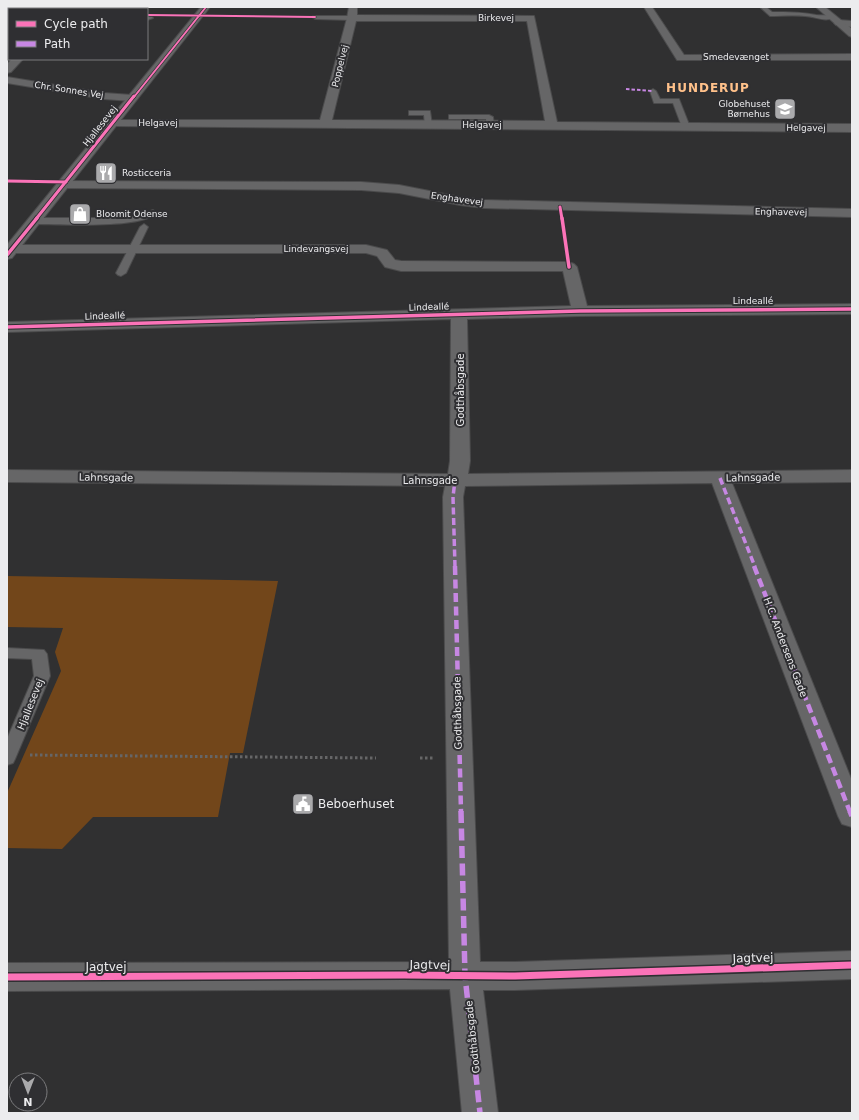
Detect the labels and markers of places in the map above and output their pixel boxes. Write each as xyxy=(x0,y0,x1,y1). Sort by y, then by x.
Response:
school or university icon: Globehuset Børnehus xyxy=(772,96,798,122)
place label: Globehuset Børnehus xyxy=(719,99,770,119)
restaurant icon: Rosticceria xyxy=(93,160,119,186)
place label: Rosticceria xyxy=(122,168,171,178)
shop icon: Bloomit Odense xyxy=(67,201,93,227)
place label: Bloomit Odense xyxy=(96,209,168,219)
public building icon: Beboerhuset xyxy=(290,791,316,817)
place label: Beboerhuset xyxy=(318,797,395,811)

